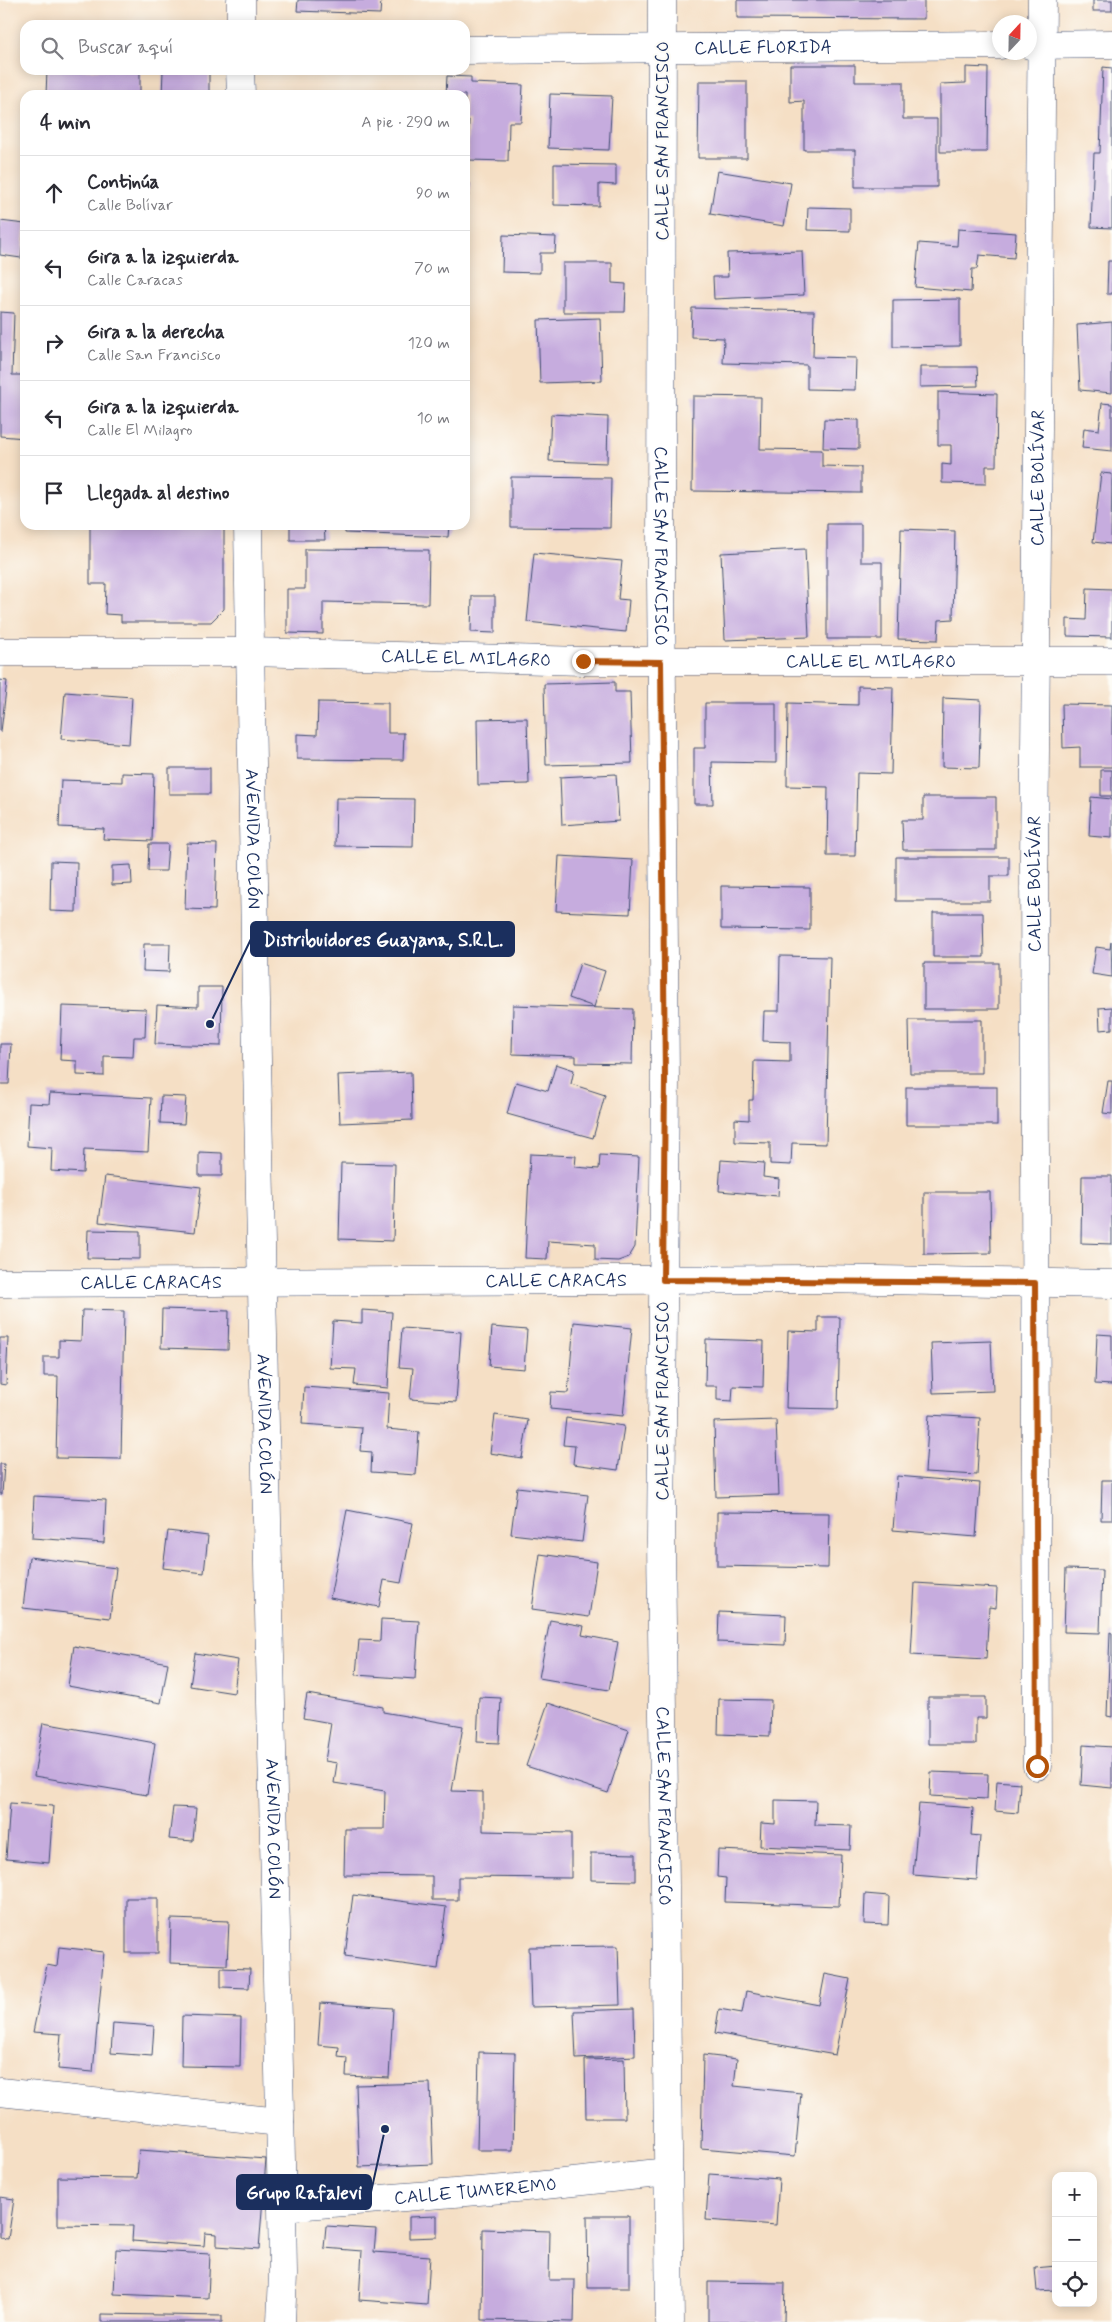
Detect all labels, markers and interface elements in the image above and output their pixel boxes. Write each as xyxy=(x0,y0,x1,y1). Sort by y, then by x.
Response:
north arrow xyxy=(992,15,1037,60)
search box xyxy=(20,20,470,75)
icon: search xyxy=(38,34,66,62)
text: Buscar aquí xyxy=(78,35,173,60)
street label: CALLE FLORIDA xyxy=(694,36,832,61)
street label: CALLE SAN FRANCISCO xyxy=(651,41,675,241)
text: 4 min xyxy=(40,109,91,137)
text: A pie · 290 m xyxy=(361,112,450,133)
text: Continúa xyxy=(87,170,159,195)
icon: ahead xyxy=(40,179,68,207)
text: 90 m xyxy=(416,183,450,204)
text: Calle Bolívar xyxy=(87,195,173,216)
text: Gira a la izquierda xyxy=(87,245,238,270)
icon: left xyxy=(40,254,68,282)
text: 70 m xyxy=(414,258,450,279)
text: Calle Caracas xyxy=(87,270,183,291)
text: Gira a la derecha xyxy=(87,320,225,345)
icon: right xyxy=(40,329,68,357)
text: 120 m xyxy=(408,333,450,354)
text: Calle San Francisco xyxy=(87,345,221,366)
text: Gira a la izquierda xyxy=(87,395,238,420)
icon: left xyxy=(40,404,68,432)
text: 10 m xyxy=(417,408,450,429)
street label: CALLE BOLÍVAR xyxy=(1026,410,1051,546)
text: Calle El Milagro xyxy=(87,420,193,441)
street label: CALLE SAN FRANCISCO xyxy=(648,446,673,646)
icon: arrive xyxy=(40,479,68,507)
text: Llegada al destino xyxy=(87,481,229,506)
street label: CALLE EL MILAGRO xyxy=(381,645,551,673)
route end xyxy=(572,650,595,673)
street label: CALLE EL MILAGRO xyxy=(786,650,956,674)
street label: AVENIDA COLÓN xyxy=(239,768,265,909)
street label: CALLE BOLÍVAR xyxy=(1023,816,1047,952)
callout: Distribuidores Guayana, S.R.L. xyxy=(251,922,514,956)
text: Distribuidores Guayana, S.R.L. xyxy=(263,928,503,954)
street label: CALLE CARACAS xyxy=(485,1269,627,1294)
street label: CALLE CARACAS xyxy=(80,1271,222,1296)
street label: CALLE SAN FRANCISCO xyxy=(651,1301,675,1501)
street label: AVENIDA COLÓN xyxy=(250,1353,277,1494)
street label: CALLE SAN FRANCISCO xyxy=(650,1706,676,1906)
route start xyxy=(1026,1755,1049,1778)
street label: AVENIDA COLÓN xyxy=(259,1758,286,1899)
map controls xyxy=(1052,2172,1097,2307)
button: + xyxy=(1052,2172,1097,2217)
street label: CALLE TUMEREMO xyxy=(393,2173,558,2211)
callout: Grupo Rafalevi xyxy=(237,2175,371,2209)
text: Grupo Rafalevi xyxy=(246,2181,362,2206)
button: − xyxy=(1052,2217,1097,2262)
button: locate xyxy=(1052,2262,1097,2307)

